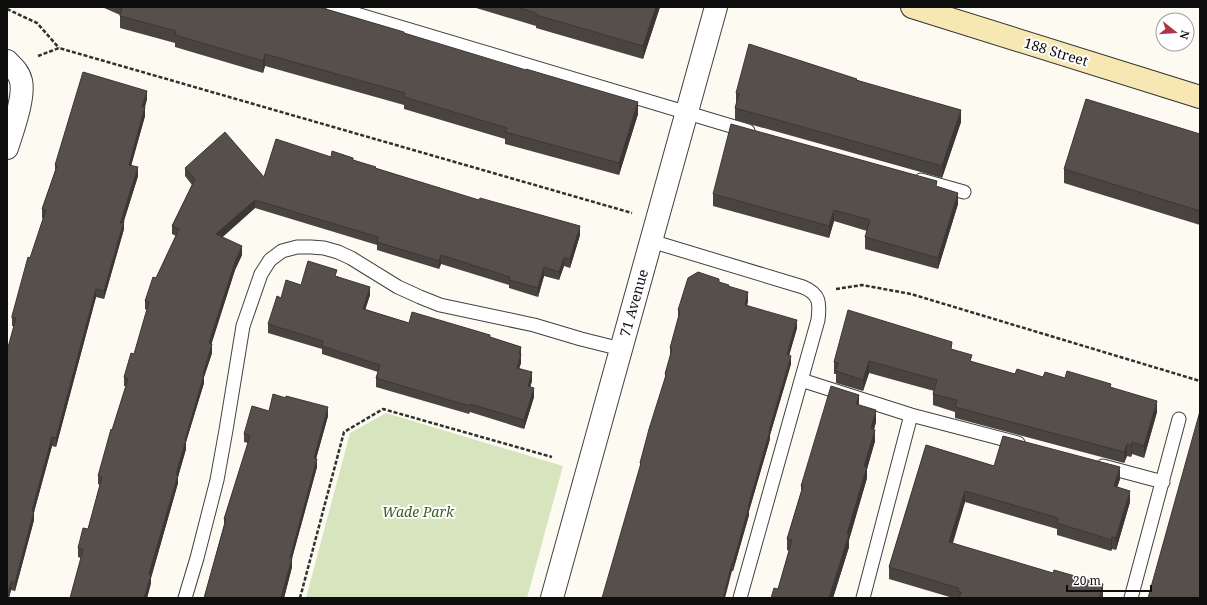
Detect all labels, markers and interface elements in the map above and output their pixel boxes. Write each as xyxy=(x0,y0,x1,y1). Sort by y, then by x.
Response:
north arrow xyxy=(1155,12,1195,52)
text: N xyxy=(1177,29,1193,42)
street label: 188 Street xyxy=(1022,33,1091,70)
street label: 71 Avenue xyxy=(615,267,652,339)
park label: Wade Park xyxy=(382,502,455,521)
scale bar xyxy=(1067,567,1151,593)
text: 20 m xyxy=(1073,572,1101,589)

